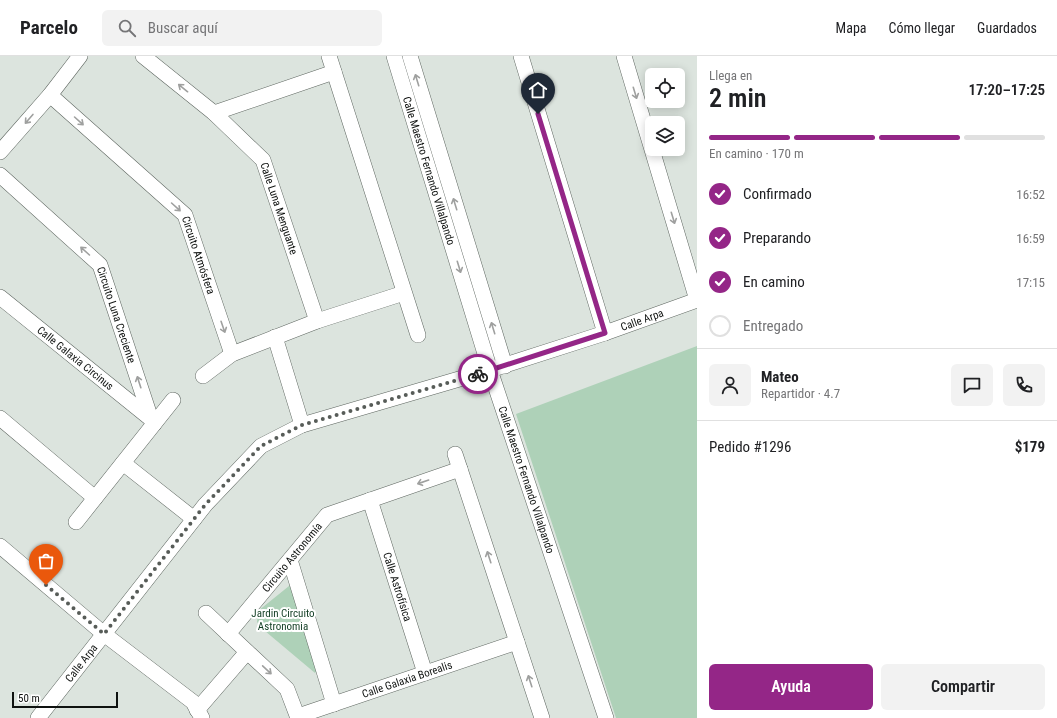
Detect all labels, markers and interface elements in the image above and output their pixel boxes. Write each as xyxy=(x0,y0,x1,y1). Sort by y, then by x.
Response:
search box xyxy=(102,10,382,46)
text: Parcelo xyxy=(20,16,78,39)
icon: search xyxy=(116,17,138,39)
text: Buscar aquí xyxy=(148,19,218,37)
text: Mapa xyxy=(836,20,867,36)
text: Cómo llegar xyxy=(889,20,955,36)
text: Guardados xyxy=(977,20,1037,36)
map controls xyxy=(645,68,685,156)
button: locate xyxy=(645,68,685,108)
text: Llega en xyxy=(709,68,752,83)
pin xyxy=(521,73,555,114)
one-way arrow xyxy=(413,74,421,86)
icon: home xyxy=(527,79,549,101)
text: 17:20–17:25 xyxy=(968,81,1045,99)
text: 2 min xyxy=(709,83,767,113)
one-way arrow xyxy=(178,84,189,92)
one-way arrow xyxy=(632,87,639,100)
street label: Calle Maestro Fernando Villalpando xyxy=(400,95,458,247)
one-way arrow xyxy=(25,114,34,124)
button: layers xyxy=(645,116,685,156)
one-way arrow xyxy=(74,117,84,126)
text: En camino · 170 m xyxy=(709,146,804,161)
street label: Calle Luna Menguante xyxy=(258,161,301,256)
icon: check xyxy=(709,183,731,205)
text: Confirmado xyxy=(743,185,812,203)
text: 16:52 xyxy=(1016,187,1045,202)
one-way arrow xyxy=(451,198,458,211)
one-way arrow xyxy=(171,203,181,212)
one-way arrow xyxy=(670,211,677,224)
street label: Circuito Atmósfera xyxy=(179,214,218,296)
icon: check xyxy=(709,227,731,249)
text: Preparando xyxy=(743,229,811,247)
text: 16:59 xyxy=(1016,231,1045,246)
one-way arrow xyxy=(80,247,90,256)
one-way arrow xyxy=(456,261,463,274)
street label: Circuito Luna Creciente xyxy=(94,265,139,365)
icon: check xyxy=(709,271,731,293)
text: En camino xyxy=(743,273,805,291)
text: 17:15 xyxy=(1016,275,1045,290)
street label: Calle Arpa xyxy=(619,306,665,333)
text: Entregado xyxy=(743,317,803,335)
one-way arrow xyxy=(220,321,227,334)
one-way arrow xyxy=(489,322,496,335)
street label: Calle Galaxia Circinus xyxy=(35,323,116,393)
courier xyxy=(458,354,498,394)
icon: bike xyxy=(467,363,489,385)
button: person xyxy=(709,364,751,406)
button: chat xyxy=(951,364,993,406)
button: phone xyxy=(1003,364,1045,406)
text: Mateo xyxy=(761,368,799,386)
one-way arrow xyxy=(135,376,142,389)
text: Repartidor · 4.7 xyxy=(761,386,840,401)
street label: Calle Maestro Fernando Villalpando xyxy=(496,404,557,555)
text: Pedido #1296 xyxy=(709,438,791,456)
text: $179 xyxy=(1015,438,1045,456)
one-way arrow xyxy=(417,478,429,486)
street label: Circuito Astronomía xyxy=(259,520,325,595)
pin xyxy=(29,544,63,585)
icon: bag xyxy=(35,550,57,572)
street label: Calle Astrofísica xyxy=(381,551,415,623)
one-way arrow xyxy=(485,551,492,564)
park label: Jardin Circuito Astronomia xyxy=(251,607,315,633)
street label: Calle Arpa xyxy=(62,641,100,685)
street label: Calle Galaxia Borealis xyxy=(360,658,454,700)
button: Ayuda xyxy=(709,664,873,710)
button: Compartir xyxy=(881,664,1045,710)
one-way arrow xyxy=(262,665,272,675)
one-way arrow xyxy=(525,675,533,687)
scale bar xyxy=(12,690,118,709)
text: 50 m xyxy=(18,692,40,705)

